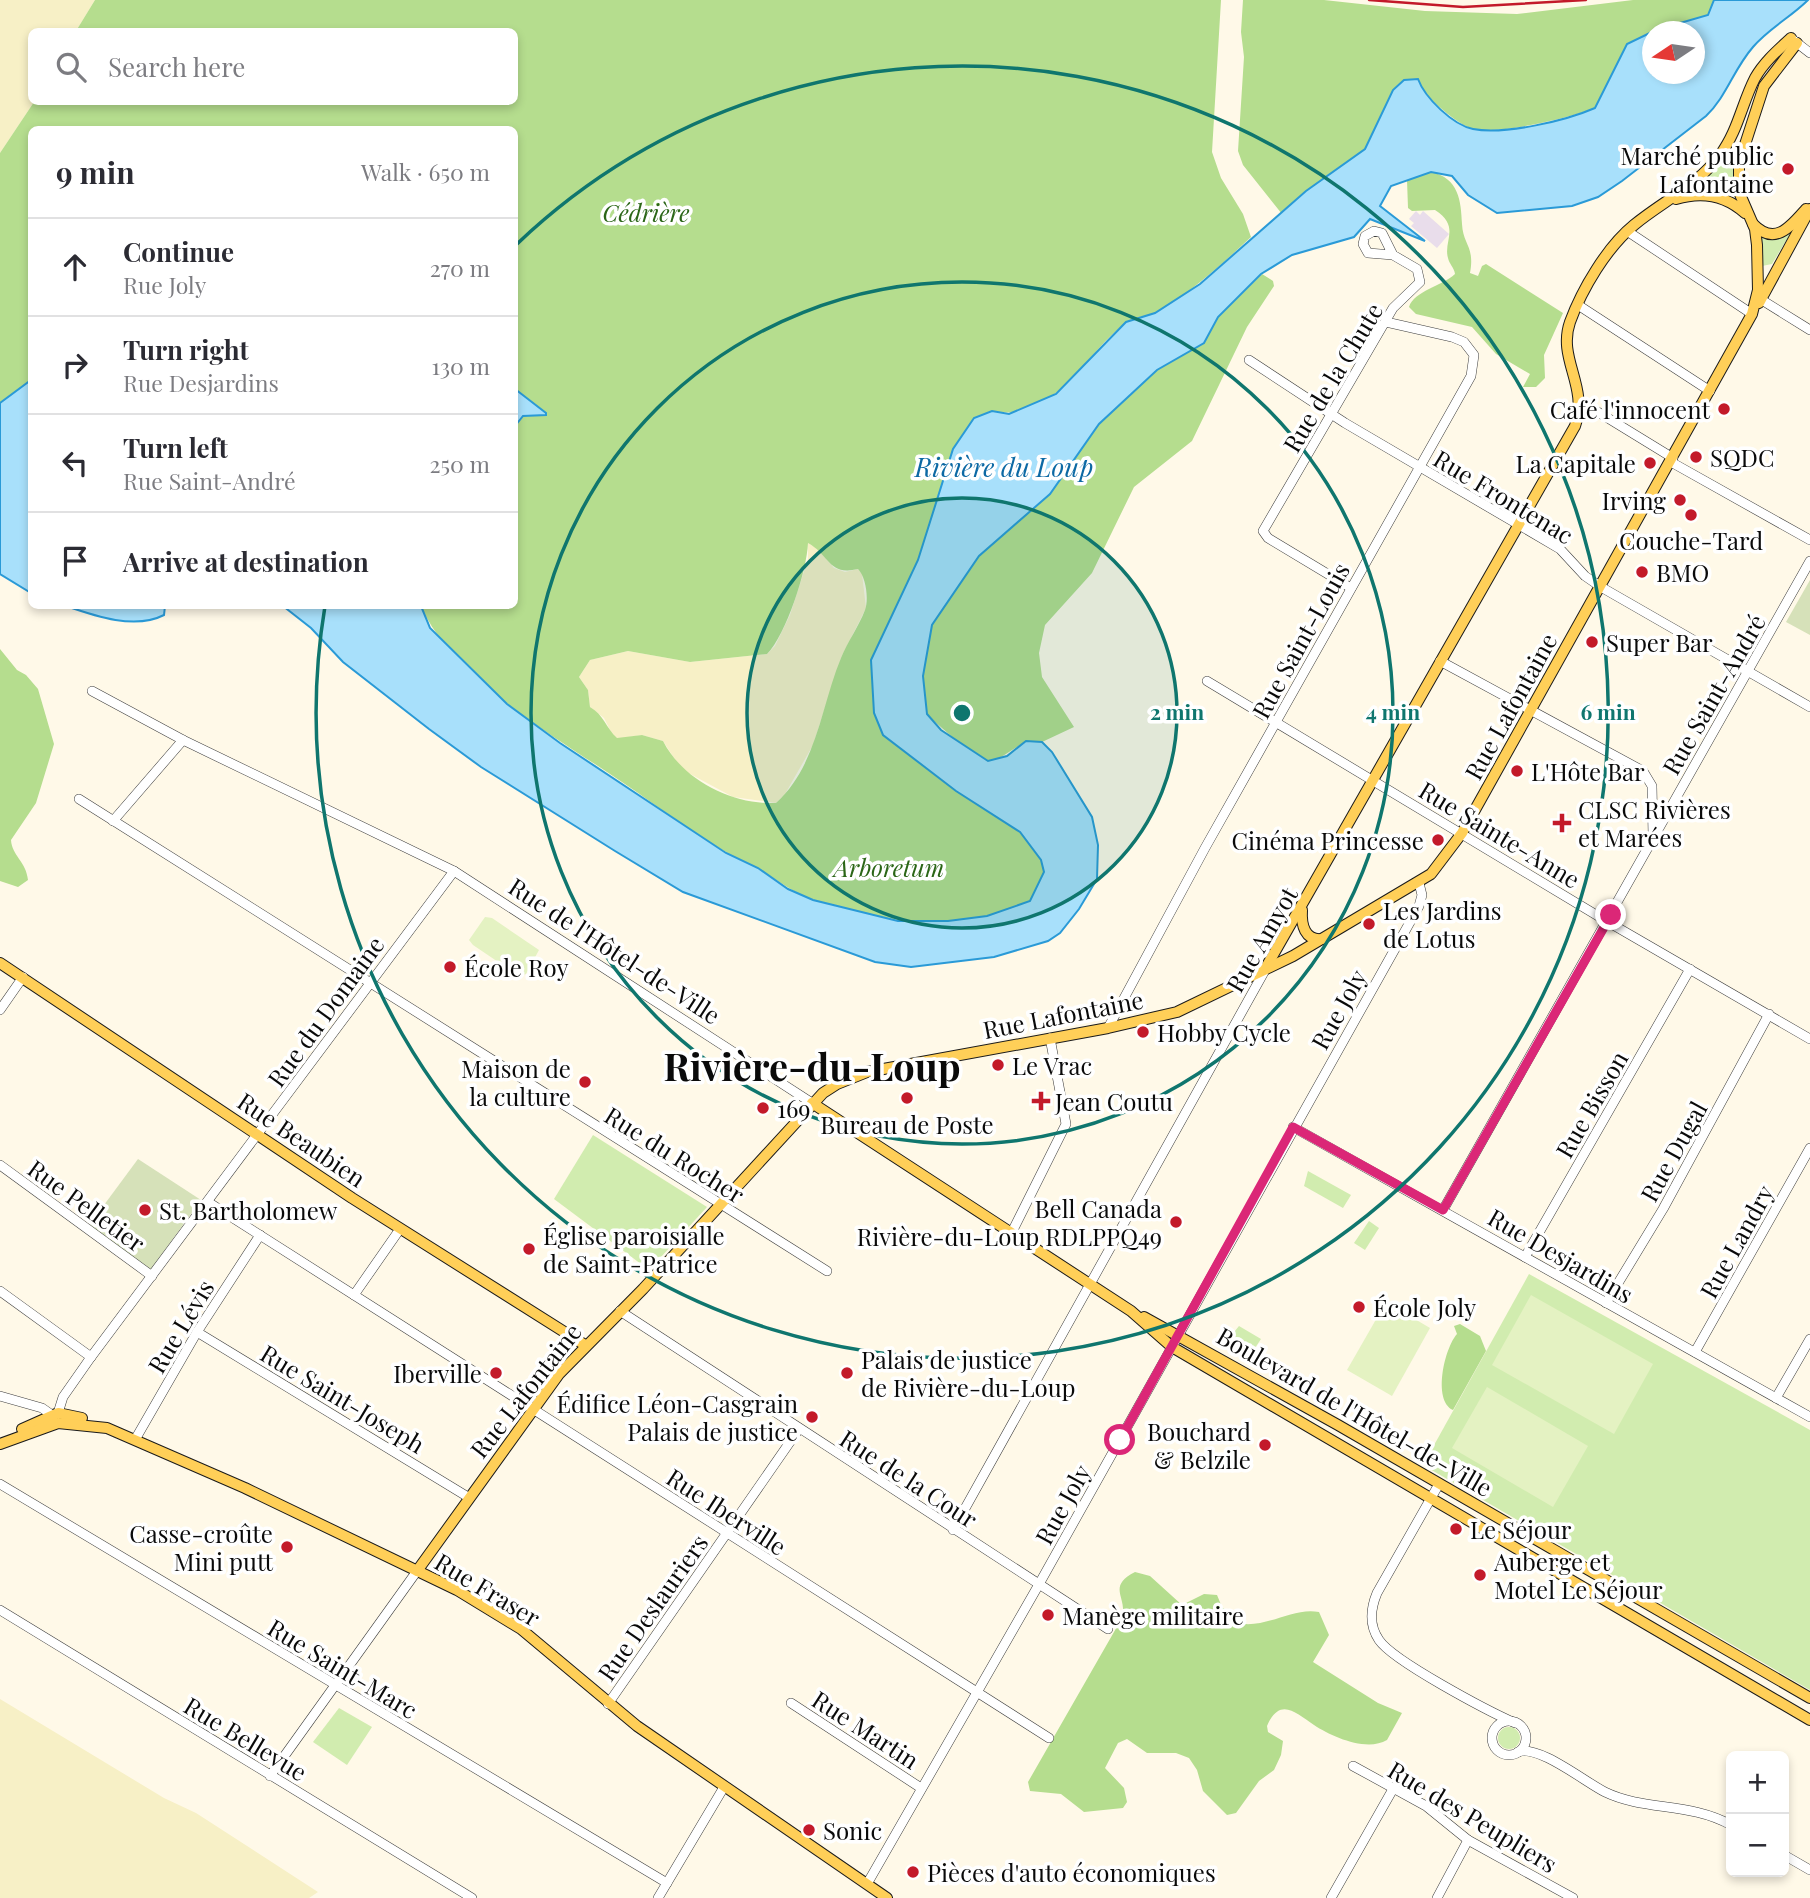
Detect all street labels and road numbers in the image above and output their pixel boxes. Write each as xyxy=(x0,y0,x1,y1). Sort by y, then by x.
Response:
street label: Rue de la Chute xyxy=(1275,296,1389,458)
street label: Rue Frontenac xyxy=(1428,442,1580,550)
street label: Rue Saint-Louis xyxy=(1244,556,1356,724)
street label: Rue Saint-André xyxy=(1654,608,1772,780)
street label: Rue Lafontaine xyxy=(1457,627,1563,785)
street label: Rue Sainte-Anne xyxy=(1414,773,1586,895)
street label: Rue de l'Hôtel-de-Ville xyxy=(503,870,727,1030)
street label: Rue Amyot xyxy=(1218,880,1304,997)
street label: Rue du Domaine xyxy=(260,929,390,1093)
street label: Rue Joly xyxy=(1303,963,1373,1055)
street label: Rue Lafontaine xyxy=(980,983,1146,1045)
street label: Rue Bisson xyxy=(1548,1045,1634,1163)
street label: Rue Beaubien xyxy=(232,1084,372,1194)
street label: Rue Dugal xyxy=(1632,1095,1714,1207)
street label: Rue du Rocher xyxy=(599,1098,751,1210)
street label: Rue Pelletier xyxy=(22,1152,152,1259)
street label: Rue Landry xyxy=(1692,1179,1780,1303)
street label: Rue Desjardins xyxy=(1483,1201,1639,1309)
street label: Rue Lévis xyxy=(140,1273,220,1379)
street label: Rue Lafontaine xyxy=(462,1316,588,1464)
street label: Boulevard de l'Hôtel-de-Ville xyxy=(1212,1319,1498,1503)
street label: Rue Saint-Joseph xyxy=(255,1336,431,1460)
street label: Rue de la Cour xyxy=(834,1422,984,1535)
street label: Rue Joly xyxy=(1027,1458,1097,1550)
street label: Rue Iberville xyxy=(661,1460,793,1562)
street label: Rue Deslauriers xyxy=(590,1527,714,1687)
street label: Rue Fraser xyxy=(429,1545,547,1633)
street label: Rue Saint-Marc xyxy=(262,1611,424,1725)
street label: Rue Martin xyxy=(807,1683,925,1775)
street label: Rue Bellevue xyxy=(179,1689,313,1787)
street label: Rue des Peupliers xyxy=(1383,1753,1563,1879)

